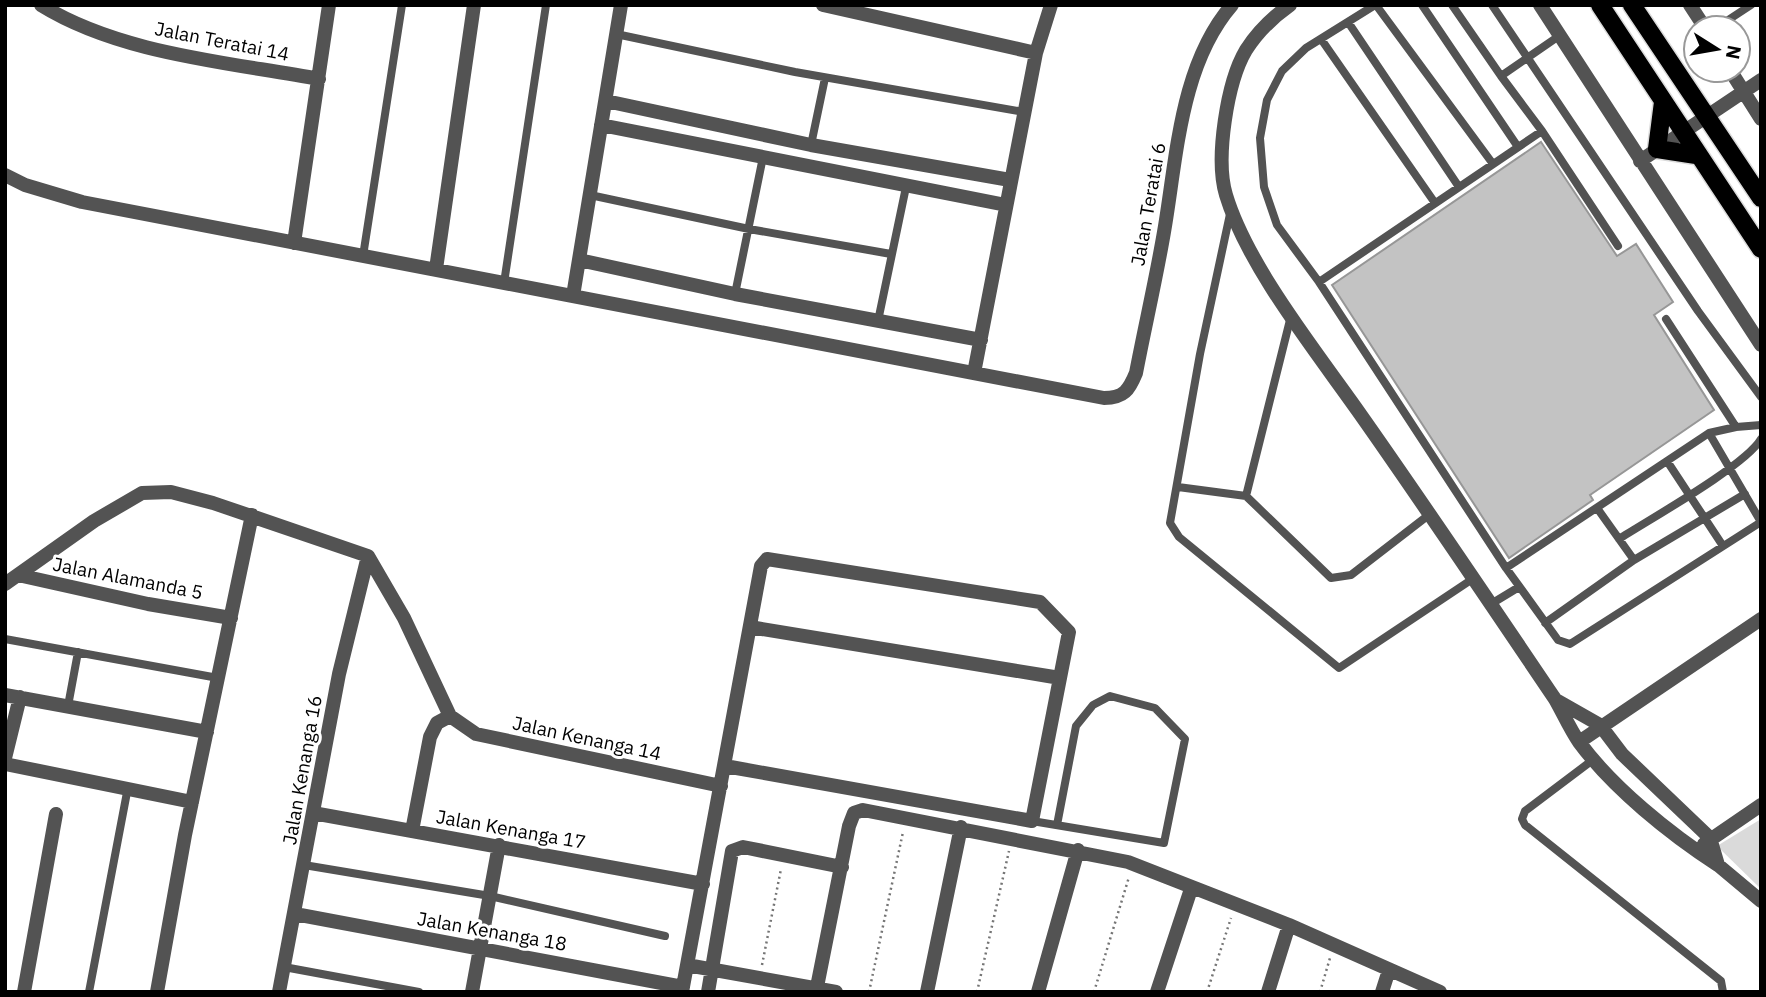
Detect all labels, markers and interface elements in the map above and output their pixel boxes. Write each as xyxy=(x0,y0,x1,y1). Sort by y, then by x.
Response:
north arrow xyxy=(1682,14,1752,84)
street label: Jalan Teratai 14 xyxy=(153,16,291,66)
text: N xyxy=(1721,43,1747,61)
street label: Jalan Teratai 6 xyxy=(1125,140,1171,268)
street label: Jalan Alamanda 5 xyxy=(51,552,205,604)
street label: Jalan Kenanga 16 xyxy=(277,693,327,847)
street label: Jalan Kenanga 14 xyxy=(510,711,664,765)
street label: Jalan Kenanga 17 xyxy=(434,804,588,854)
street label: Jalan Kenanga 18 xyxy=(415,906,569,956)

